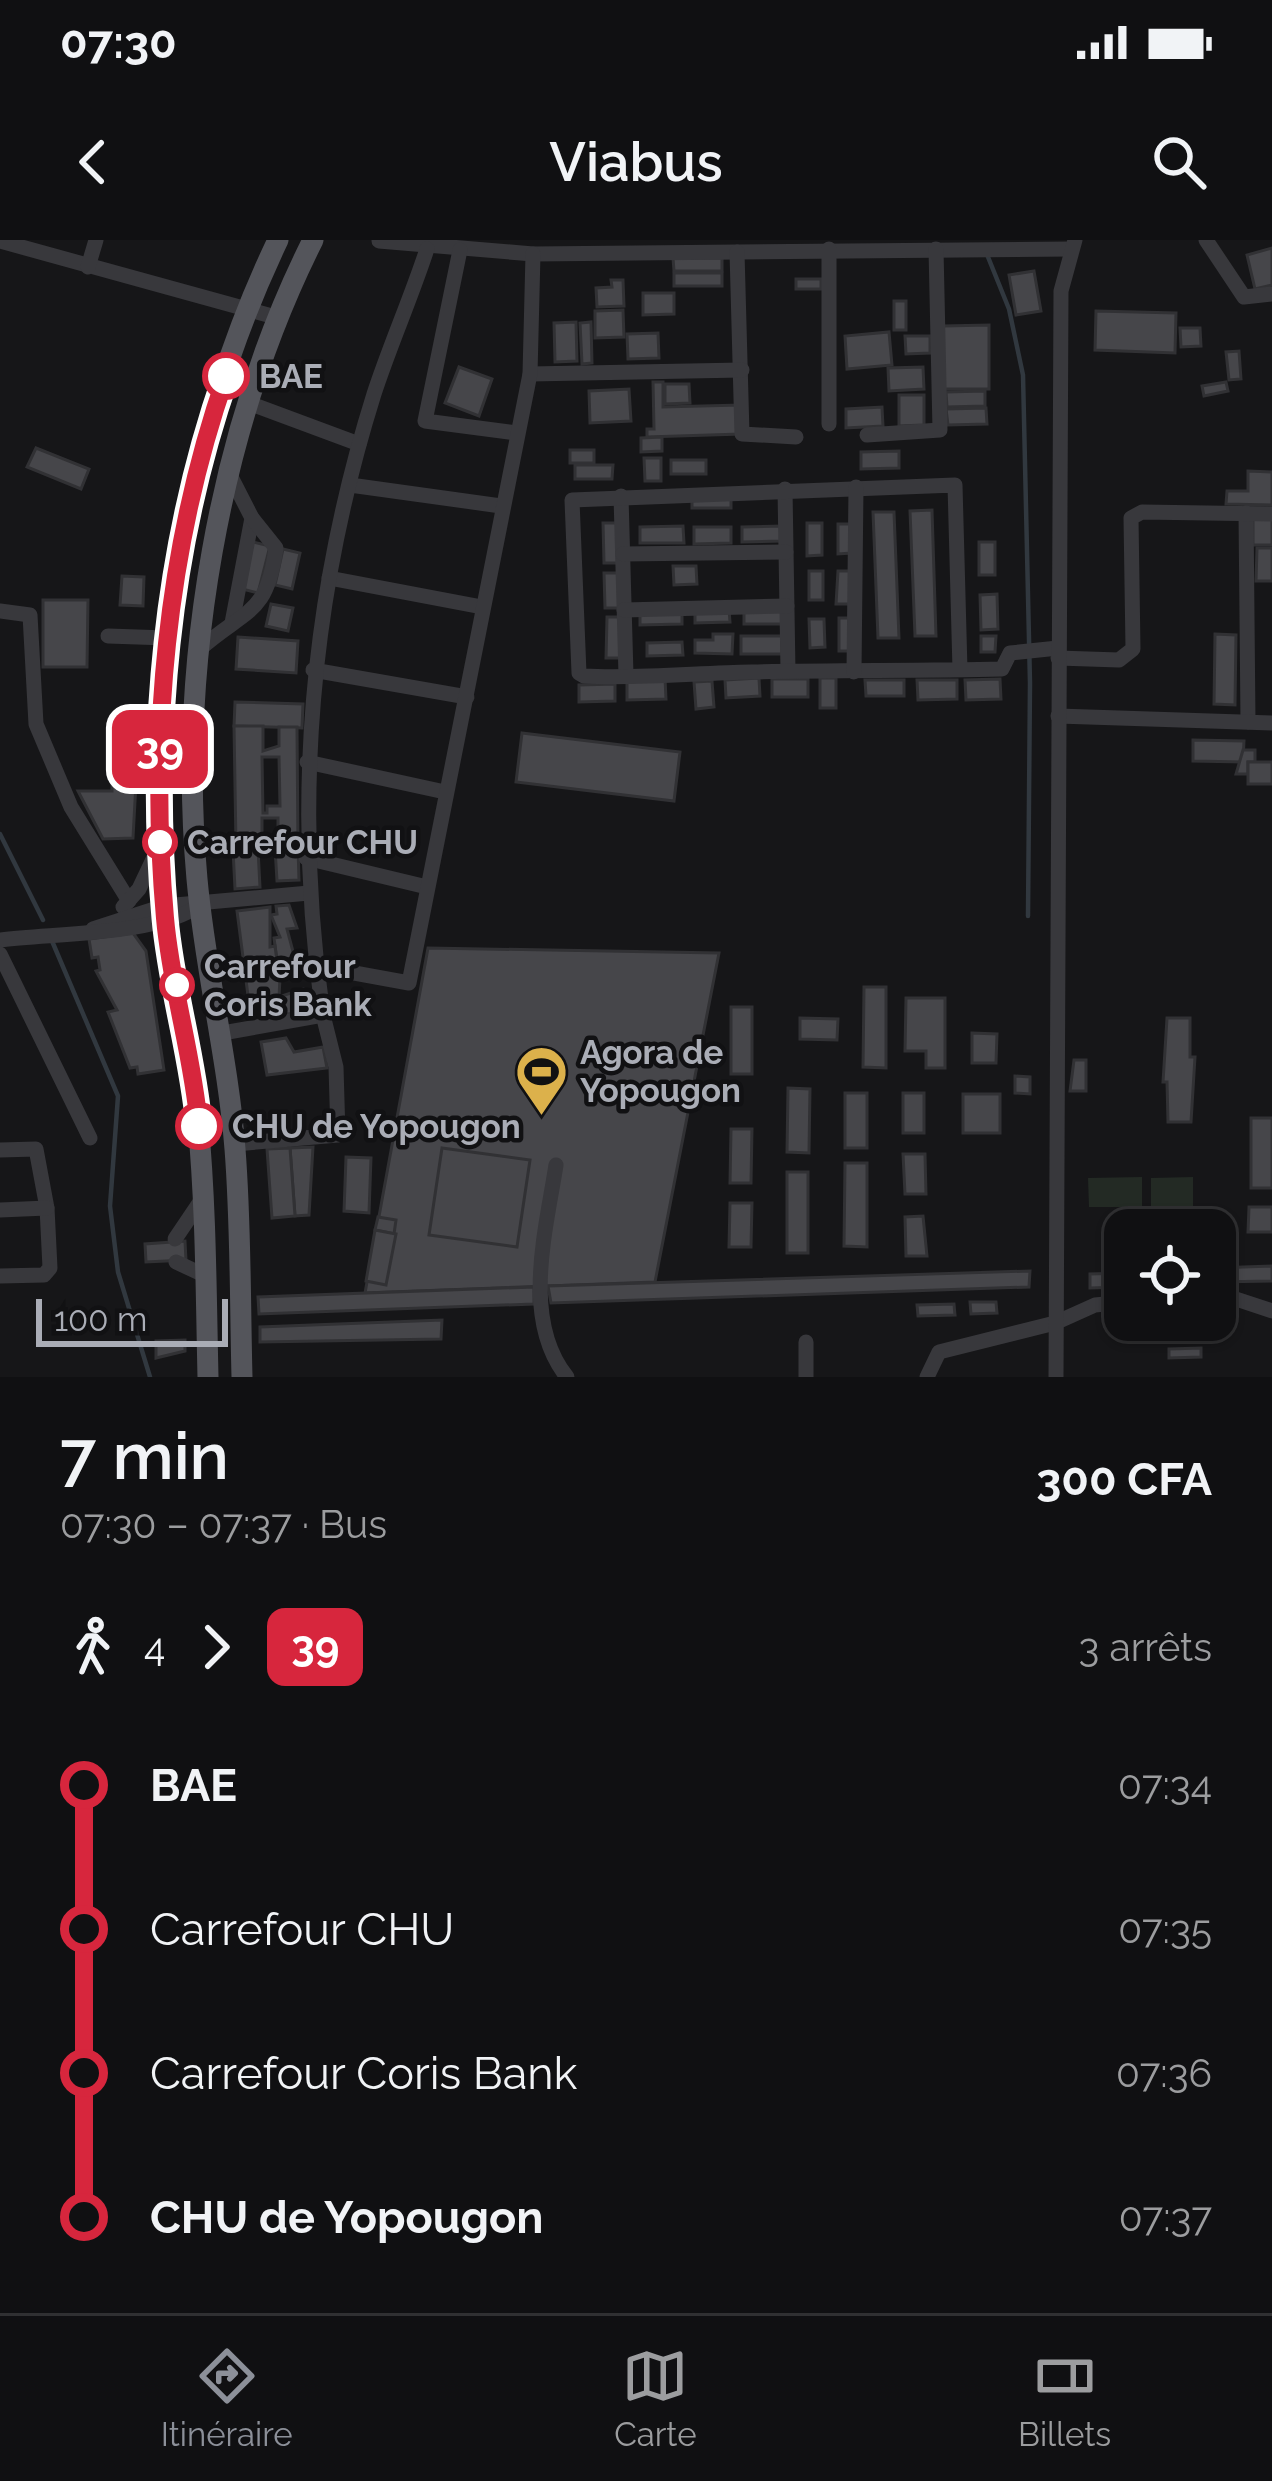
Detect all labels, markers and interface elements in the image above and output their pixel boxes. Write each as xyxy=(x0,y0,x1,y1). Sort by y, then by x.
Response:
text: 07:30 xyxy=(60,16,177,69)
icon: back xyxy=(60,129,126,195)
icon: search xyxy=(1146,129,1212,195)
text: Viabus xyxy=(549,130,723,194)
marker: BAE xyxy=(204,354,248,398)
place label: BAE xyxy=(259,357,323,396)
line badge: 39 xyxy=(106,710,214,788)
text: 39 xyxy=(136,724,184,773)
place label: Carrefour CHU xyxy=(187,823,418,862)
marker: Carrefour CHU xyxy=(144,826,176,858)
place label: Carrefour Coris Bank xyxy=(204,947,372,1024)
marker: Carrefour Coris Bank xyxy=(161,969,193,1001)
place label: Agora de Yopougon xyxy=(580,1033,741,1110)
sports icon: Agora de Yopougon xyxy=(513,1043,569,1117)
marker: CHU de Yopougon xyxy=(177,1104,221,1148)
place label: CHU de Yopougon xyxy=(232,1107,521,1146)
map controls xyxy=(1104,1209,1236,1341)
button: locate xyxy=(1104,1209,1236,1341)
scale bar xyxy=(36,1293,228,1346)
text: 100 m xyxy=(54,1300,147,1339)
text: 7 min xyxy=(60,1417,229,1494)
text: 300 CFA xyxy=(1036,1453,1212,1506)
text: 07:30 – 07:37 · Bus xyxy=(60,1501,387,1547)
icon: walk xyxy=(60,1614,126,1680)
icon: forward xyxy=(183,1614,249,1680)
text: 39 xyxy=(291,1622,339,1671)
text: 4 xyxy=(144,1624,165,1670)
text: 3 arrêts xyxy=(1079,1624,1212,1670)
text: BAE xyxy=(150,1759,237,1812)
text: 07:34 xyxy=(1118,1762,1212,1808)
text: Carrefour CHU xyxy=(150,1903,454,1956)
text: 07:35 xyxy=(1118,1906,1212,1952)
text: Carrefour Coris Bank xyxy=(150,2047,577,2100)
text: 07:36 xyxy=(1116,2050,1212,2096)
text: CHU de Yopougon xyxy=(150,2191,544,2244)
text: 07:37 xyxy=(1119,2194,1212,2240)
tab: Itinéraire xyxy=(161,2343,293,2454)
tab: Carte xyxy=(614,2343,697,2454)
tab: Billets xyxy=(1018,2343,1111,2454)

